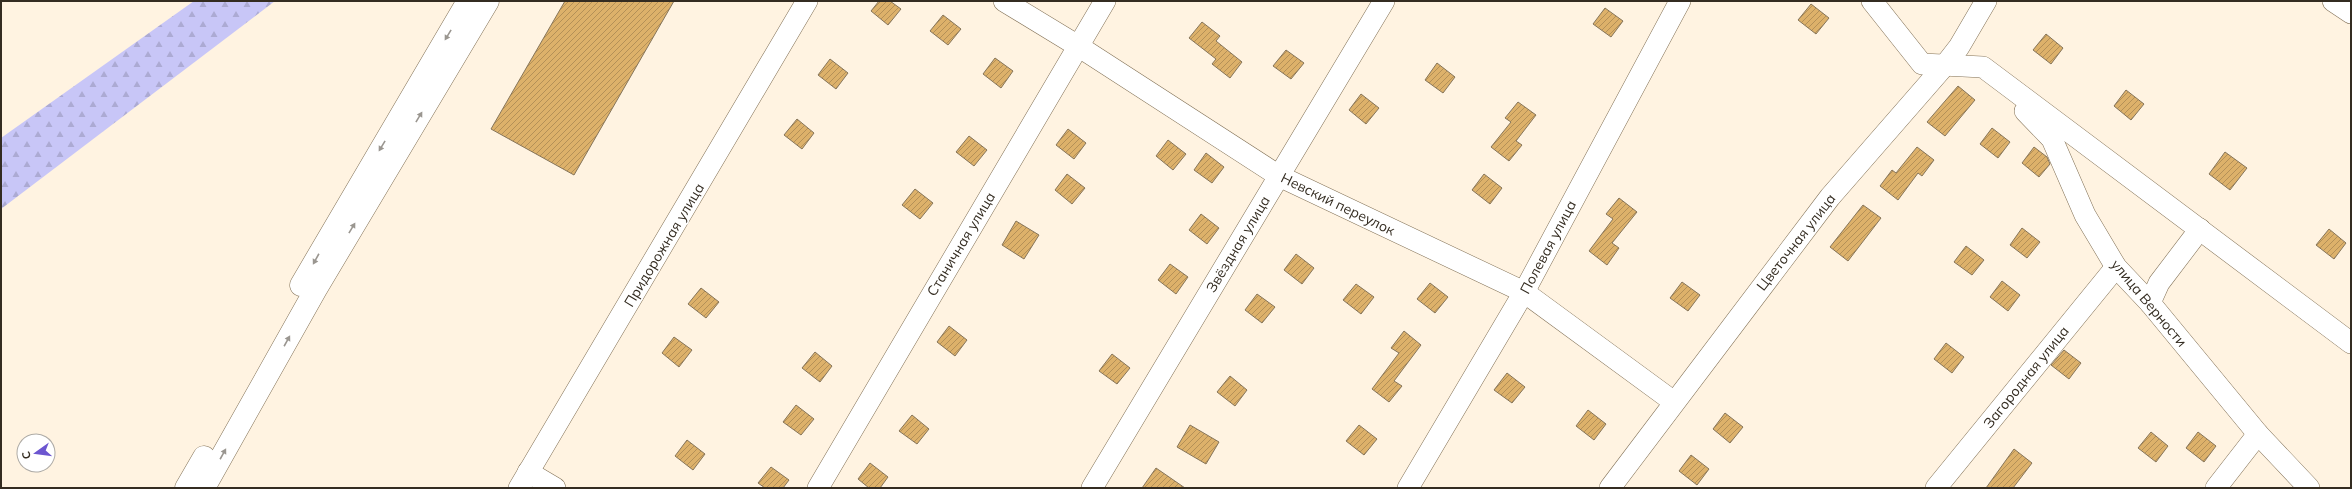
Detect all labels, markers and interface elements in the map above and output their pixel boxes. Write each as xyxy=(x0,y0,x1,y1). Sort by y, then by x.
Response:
one-way arrow xyxy=(444,29,451,41)
one-way arrow xyxy=(415,111,422,123)
one-way arrow xyxy=(378,140,385,152)
street label: Невский переулок xyxy=(1278,169,1398,240)
street label: Придорожная улица xyxy=(620,180,708,310)
street label: Станичная улица xyxy=(923,189,999,299)
street label: Цветочная улица xyxy=(1753,190,1839,294)
street label: Звёздная улица xyxy=(1202,192,1274,296)
street label: Полевая улица xyxy=(1516,197,1580,297)
one-way arrow xyxy=(348,223,356,233)
one-way arrow xyxy=(312,253,319,265)
street label: улица Верности xyxy=(2107,256,2191,350)
street label: Загородная улица xyxy=(1979,322,2073,432)
one-way arrow xyxy=(283,335,290,347)
north arrow xyxy=(16,433,56,473)
one-way arrow xyxy=(219,448,226,460)
text: С xyxy=(18,450,34,461)

